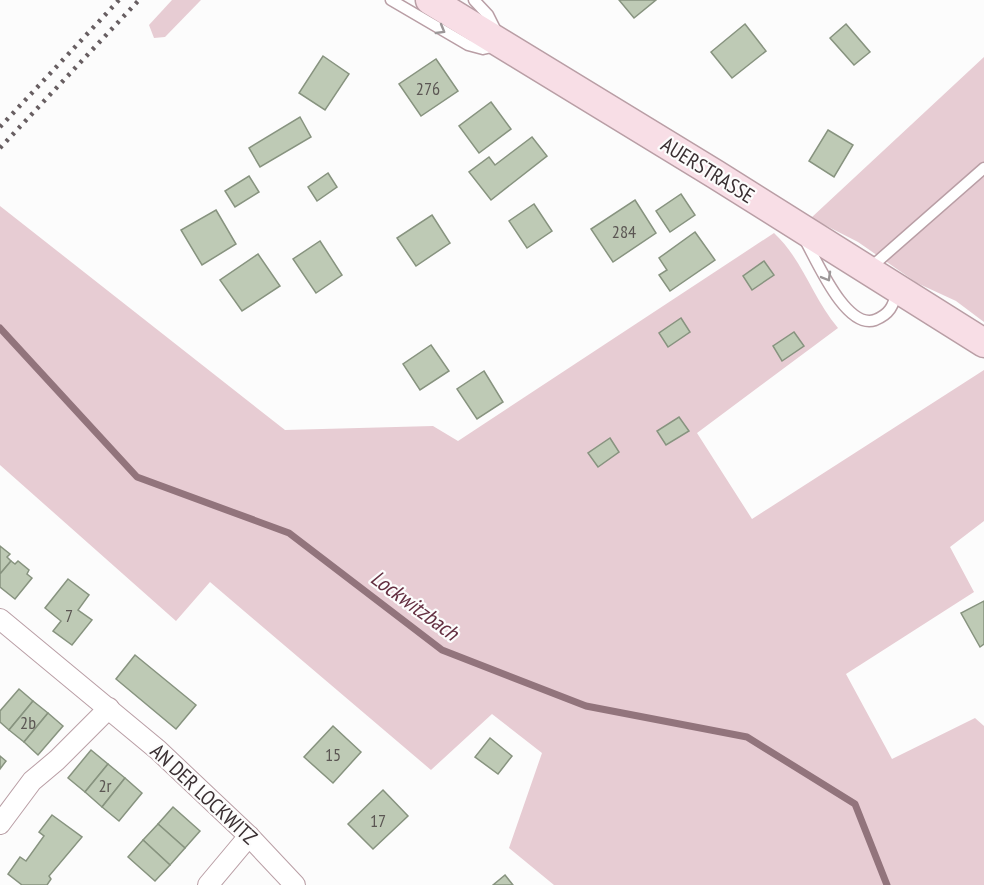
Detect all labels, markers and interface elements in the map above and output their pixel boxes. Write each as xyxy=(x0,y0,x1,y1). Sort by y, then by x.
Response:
one-way arrow xyxy=(435,22,445,34)
house number: 276 xyxy=(416,77,440,100)
street label: AUERSTRASSE xyxy=(656,131,760,209)
house number: 284 xyxy=(612,220,636,243)
one-way arrow xyxy=(820,271,831,281)
water label: Lockwitzbach xyxy=(366,564,465,647)
house number: 7 xyxy=(65,604,73,627)
house number: 2b xyxy=(20,711,36,734)
street label: AN DER LOCKWITZ xyxy=(145,738,263,850)
house number: 15 xyxy=(325,743,341,766)
house number: 2r xyxy=(98,774,112,797)
house number: 17 xyxy=(370,809,386,832)

